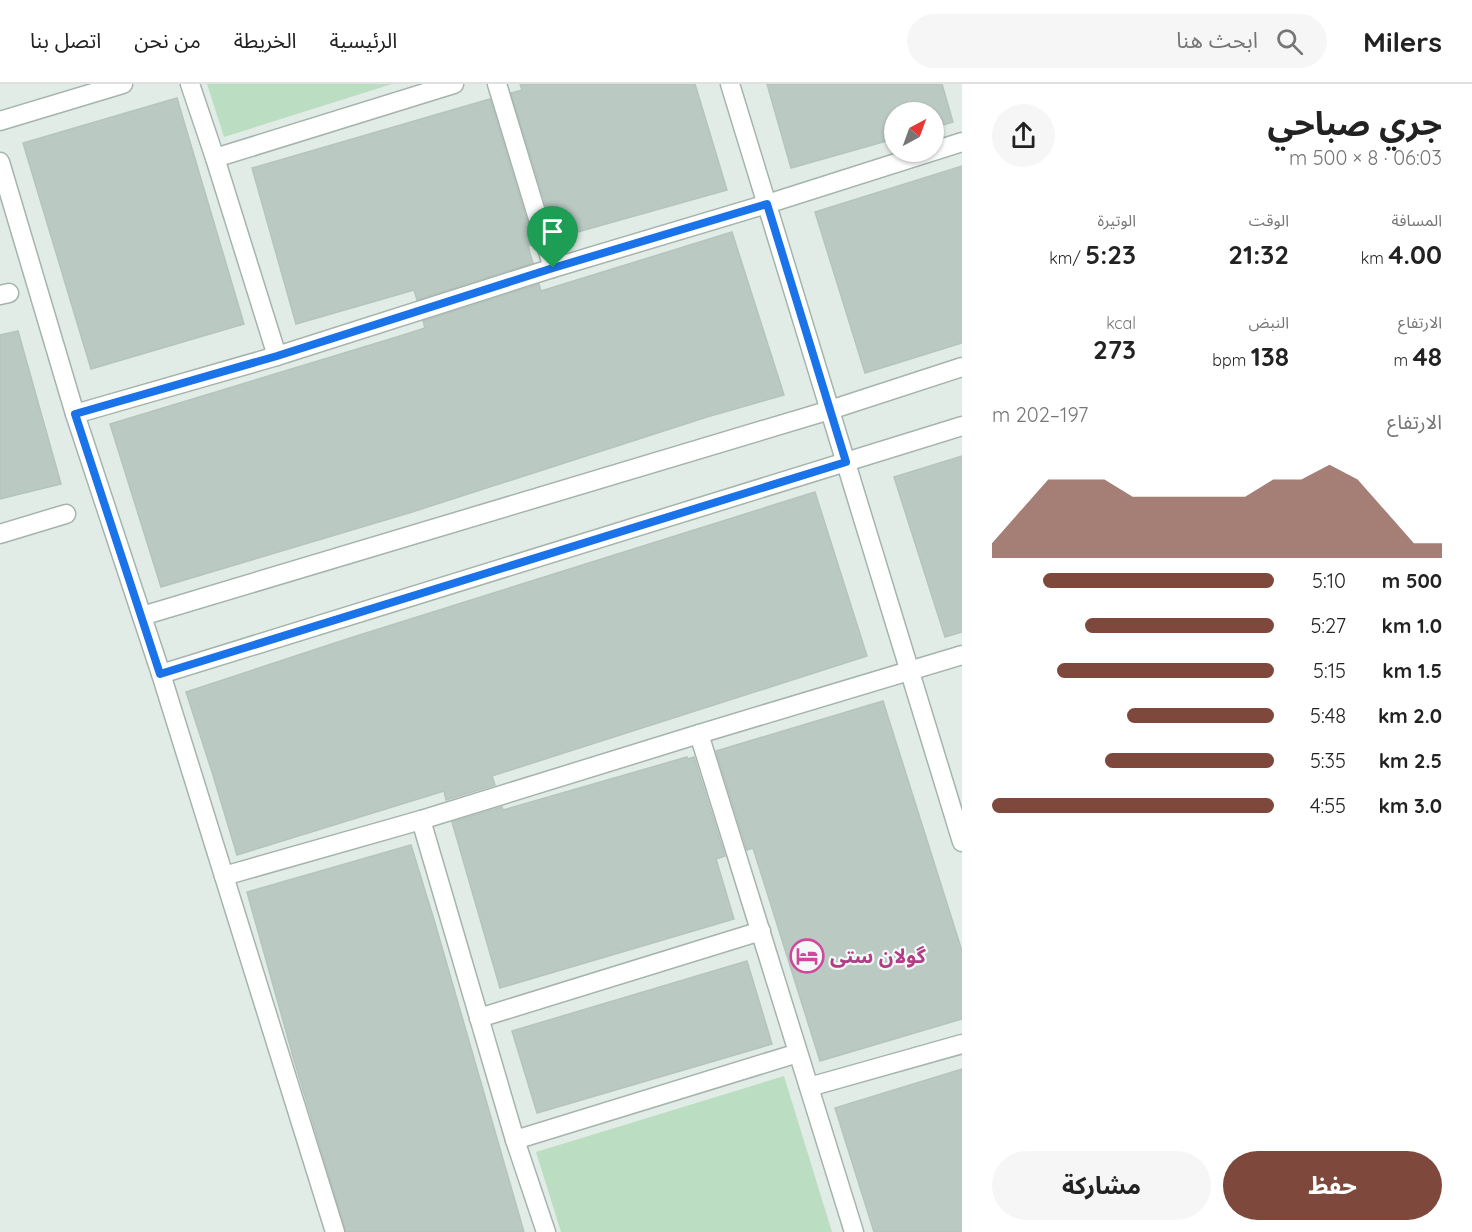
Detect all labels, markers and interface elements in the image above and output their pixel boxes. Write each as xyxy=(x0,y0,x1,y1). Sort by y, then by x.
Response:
search box xyxy=(907,14,1327,68)
text: Milers xyxy=(1363,24,1442,59)
icon: search xyxy=(1273,25,1306,58)
text: ابحث هنا xyxy=(1176,26,1258,54)
text: اتصل بنا xyxy=(30,27,101,53)
text: من نحن xyxy=(134,27,201,53)
text: الخريطة xyxy=(234,27,297,53)
text: الرئيسية xyxy=(330,27,397,53)
north arrow xyxy=(884,102,944,162)
map controls xyxy=(884,102,944,162)
text: جري صباحي xyxy=(1268,102,1442,143)
button: share xyxy=(992,104,1055,167)
text: 06:03 · 8 × 500 m xyxy=(1289,145,1442,170)
pin xyxy=(527,206,578,268)
text: الوتيرة xyxy=(1098,210,1136,230)
text: الوقت xyxy=(1249,210,1289,230)
text: المسافة xyxy=(1392,210,1442,230)
icon: arrive xyxy=(536,215,569,248)
text: 5:23 xyxy=(1085,238,1136,271)
text: 21:32 xyxy=(1228,238,1289,271)
text: 4.00 xyxy=(1388,238,1442,271)
text: /km xyxy=(1049,248,1085,268)
text: km xyxy=(1361,248,1388,268)
text: النبض xyxy=(1248,312,1289,332)
text: الارتفاع xyxy=(1398,312,1442,332)
text: kcal xyxy=(1106,313,1136,333)
text: 273 xyxy=(1093,333,1136,366)
text: 138 xyxy=(1251,340,1289,373)
text: 48 xyxy=(1412,340,1442,373)
text: bpm xyxy=(1212,350,1251,370)
text: m xyxy=(1393,350,1412,370)
text: 197–202 m xyxy=(992,402,1088,427)
text: الارتفاع xyxy=(1387,409,1442,434)
text: 5:10 xyxy=(1312,568,1346,593)
text: 500 m xyxy=(1382,568,1442,593)
text: 5:27 xyxy=(1310,613,1346,638)
text: 1.0 km xyxy=(1382,613,1442,638)
text: 5:15 xyxy=(1313,658,1346,683)
text: 1.5 km xyxy=(1382,658,1442,683)
text: 5:48 xyxy=(1310,703,1346,728)
text: 2.0 km xyxy=(1378,703,1442,728)
text: 5:35 xyxy=(1310,748,1346,773)
text: 2.5 km xyxy=(1379,748,1442,773)
text: 4:55 xyxy=(1310,793,1346,818)
text: 3.0 km xyxy=(1379,793,1442,818)
hotel icon: گولان ستی xyxy=(789,938,825,974)
place label: گولان ستی xyxy=(830,943,927,968)
button: مشاركة xyxy=(992,1151,1211,1220)
button: حفظ xyxy=(1223,1151,1442,1220)

